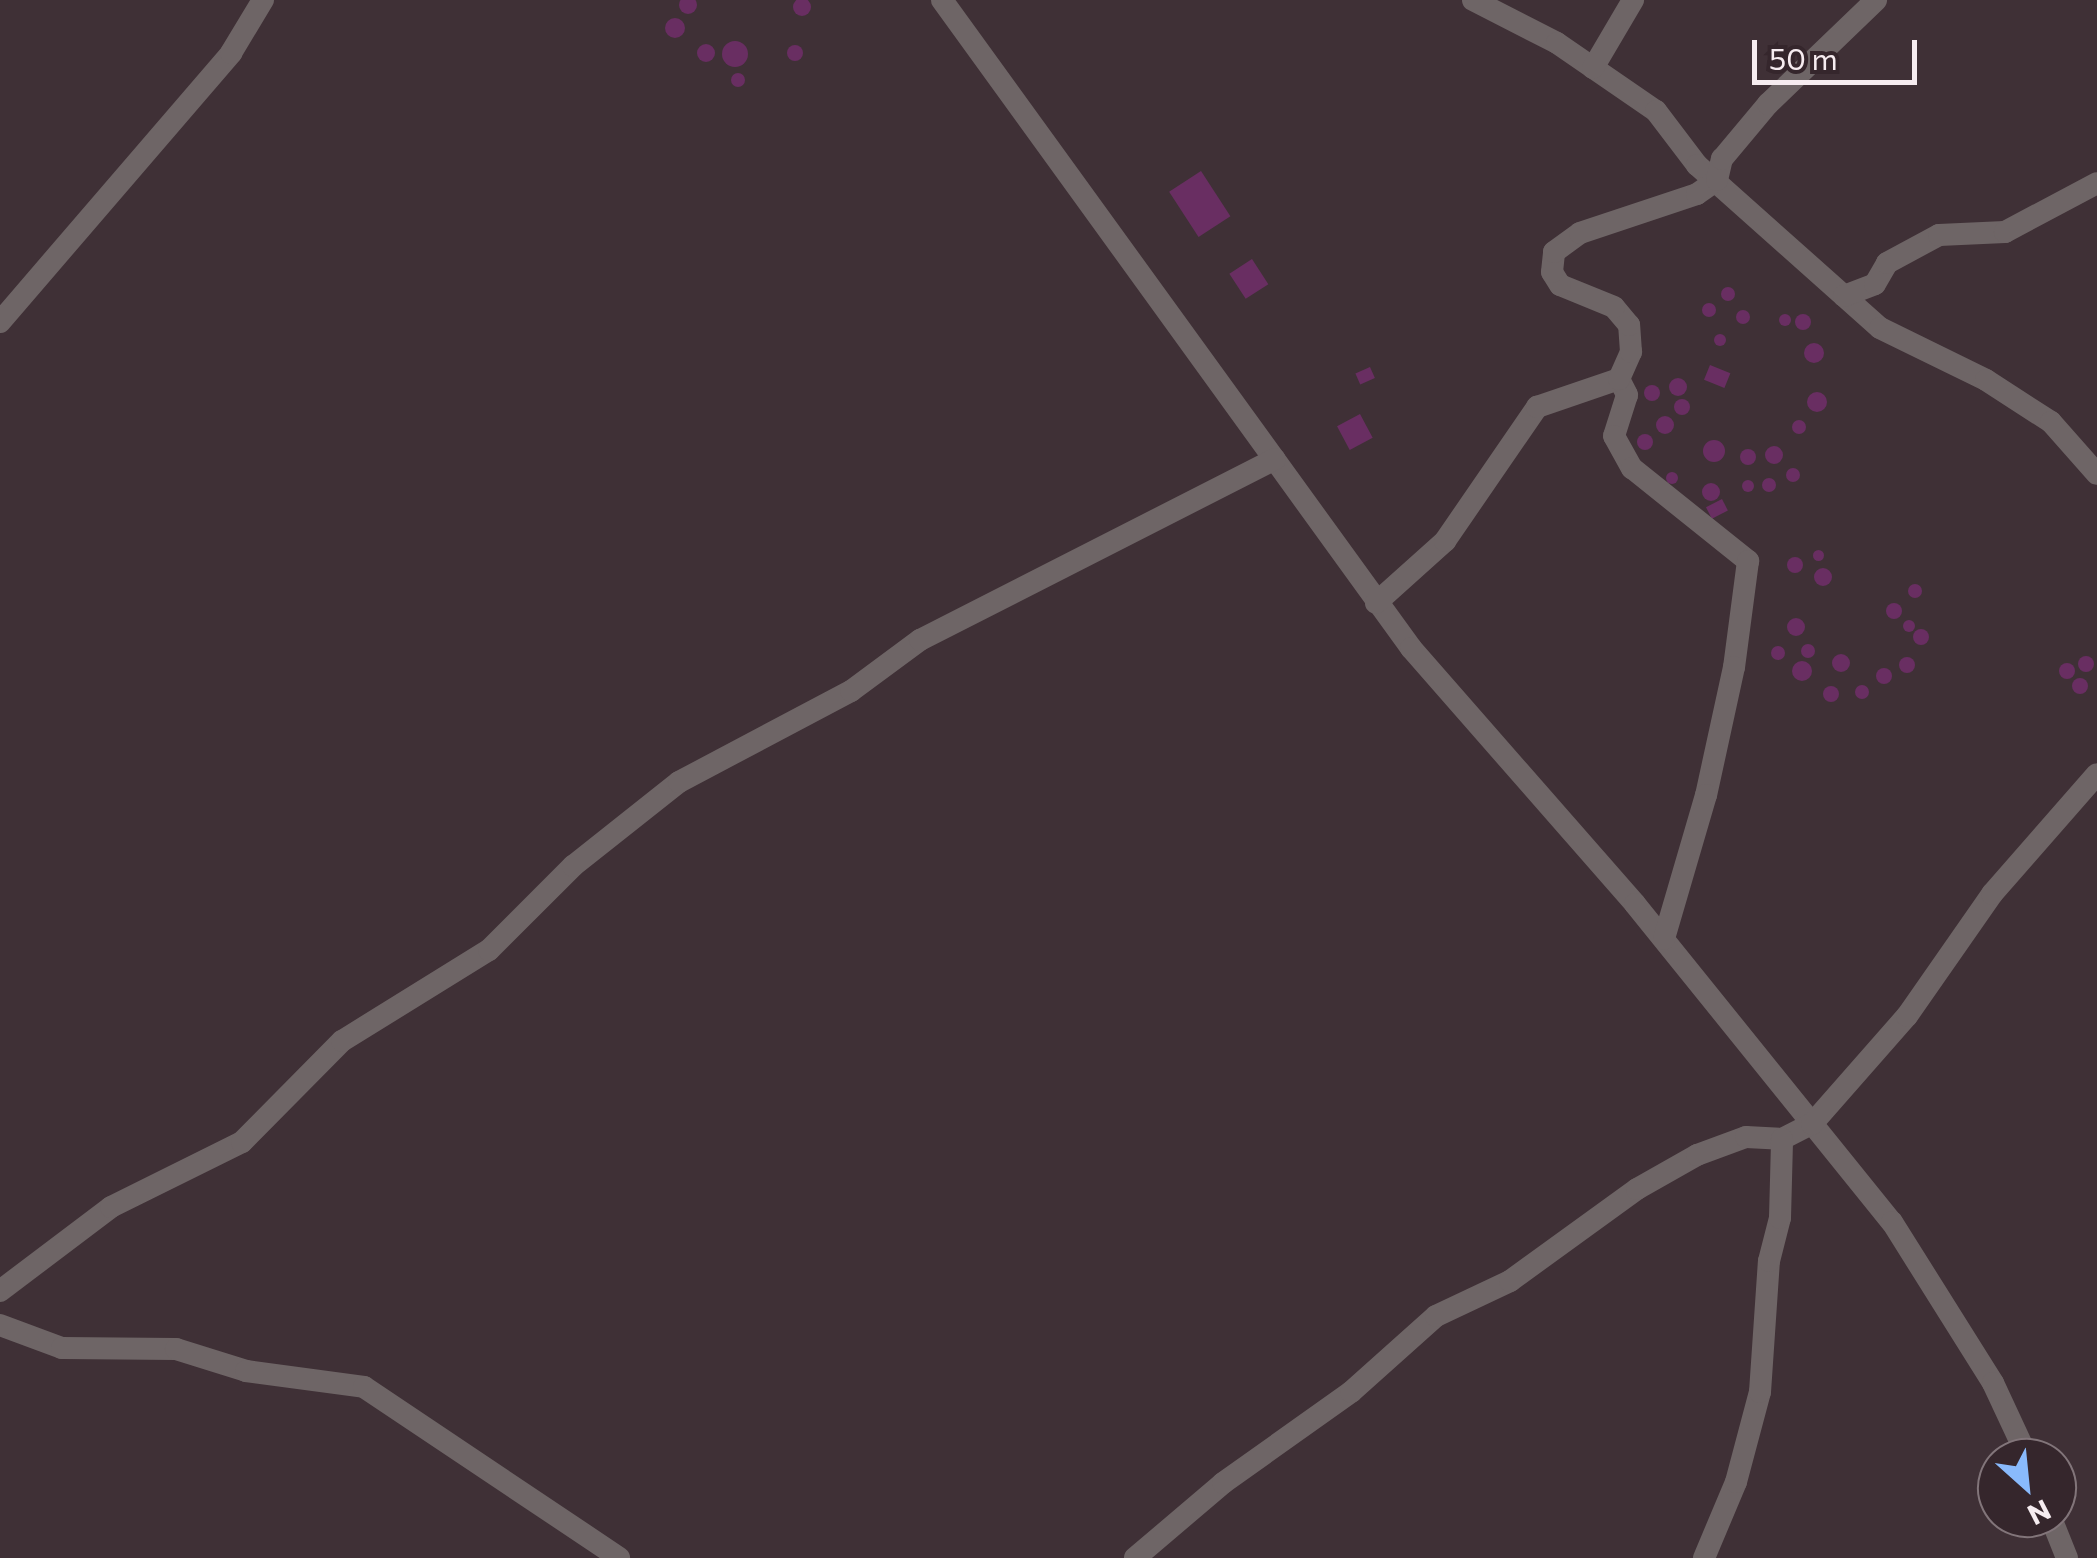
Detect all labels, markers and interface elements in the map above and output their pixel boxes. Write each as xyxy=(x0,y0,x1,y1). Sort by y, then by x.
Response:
scale bar xyxy=(1757,20,1922,82)
text: 50 m xyxy=(1769,39,1838,76)
north arrow xyxy=(1977,1438,2077,1538)
text: N xyxy=(2023,1493,2057,1533)

